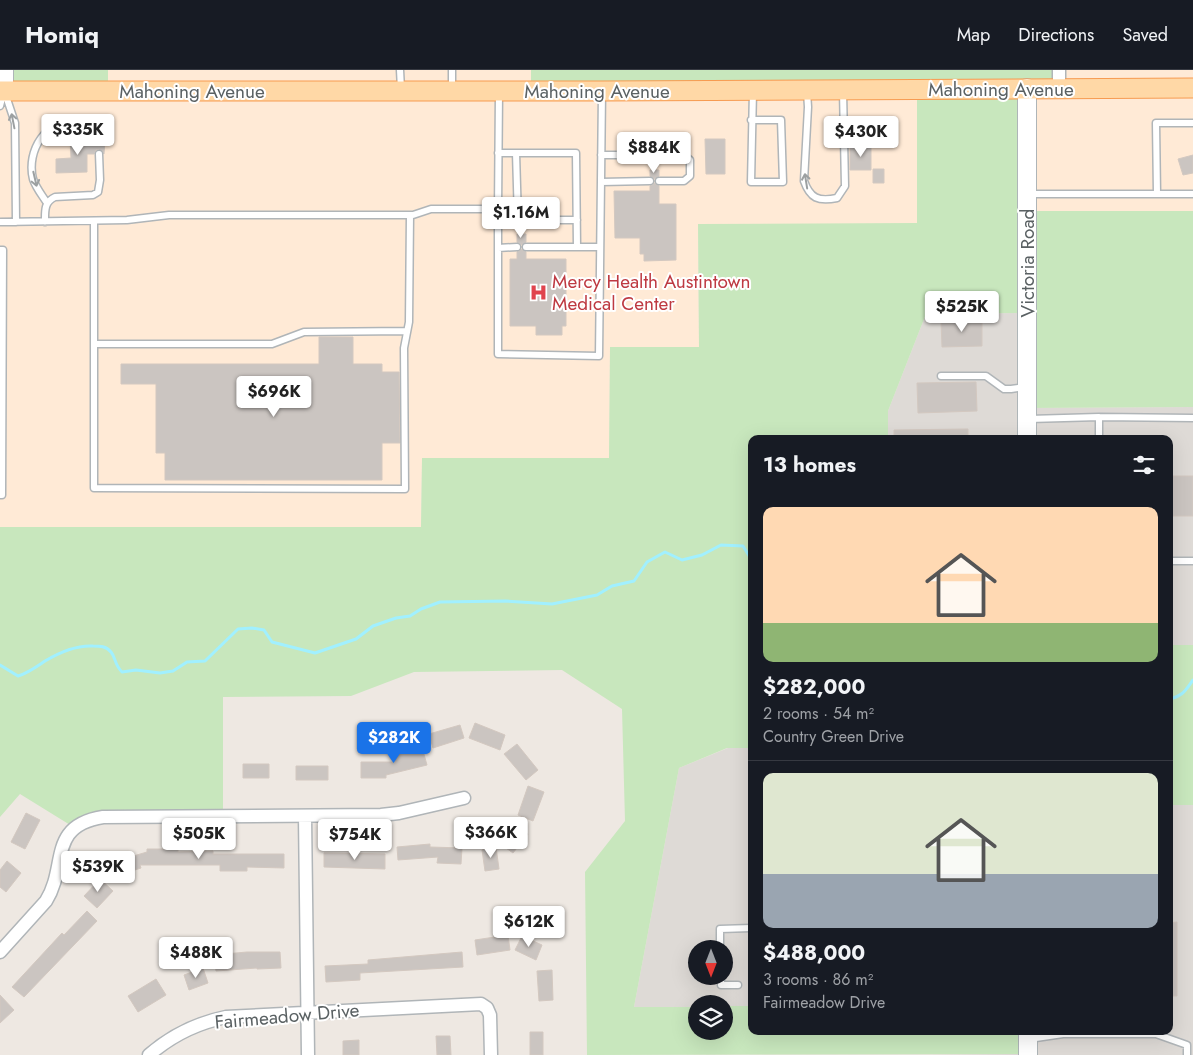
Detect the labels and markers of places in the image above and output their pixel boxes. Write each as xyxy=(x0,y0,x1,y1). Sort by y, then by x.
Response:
pin: $335K xyxy=(43,114,113,156)
pin: $430K xyxy=(826,116,896,158)
pin: $884K xyxy=(619,132,689,174)
pin: $1.16M xyxy=(480,196,562,239)
place label: Mercy Health Austintown Medical Center xyxy=(552,268,750,317)
hospital icon: Mercy Health Austintown Medical Center xyxy=(528,282,548,302)
pin: $525K xyxy=(927,290,997,333)
pin: $696K xyxy=(239,376,309,418)
pin: $282K xyxy=(359,722,429,764)
pin: $366K xyxy=(456,816,526,859)
pin: $505K xyxy=(164,818,234,860)
pin: $754K xyxy=(320,818,390,861)
pin: $539K xyxy=(63,850,133,893)
pin: $612K xyxy=(494,906,564,948)
pin: $488K xyxy=(161,936,231,979)

